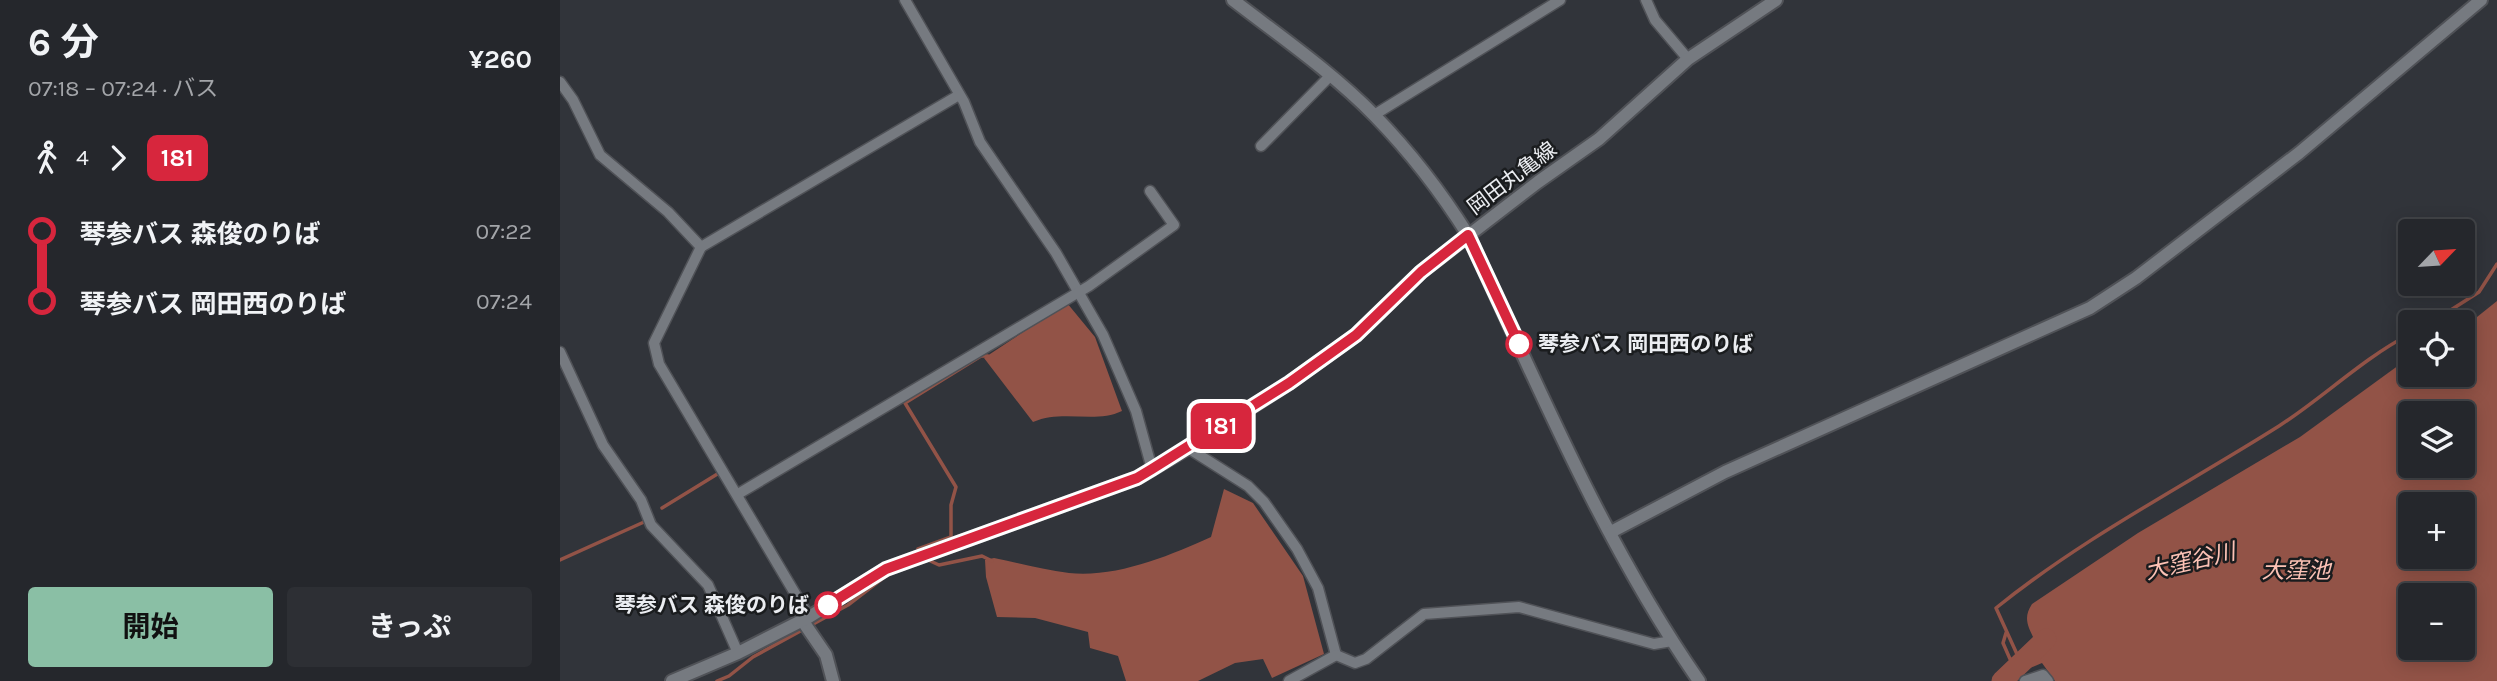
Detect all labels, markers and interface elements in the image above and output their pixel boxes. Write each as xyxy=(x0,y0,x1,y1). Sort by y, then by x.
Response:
text: 6 分 xyxy=(28,20,99,65)
text: ¥260 xyxy=(469,44,532,75)
text: 07:18 – 07:24 · バス xyxy=(28,75,218,102)
street label: 岡田丸亀線 xyxy=(1463,137,1561,219)
icon: walk xyxy=(28,139,66,177)
icon: forward xyxy=(99,139,137,177)
text: 4 xyxy=(76,144,89,171)
text: 181 xyxy=(161,144,194,172)
text: 07:22 xyxy=(476,218,532,245)
text: 琴参バス 森俊のりば xyxy=(80,219,321,250)
north arrow xyxy=(2398,219,2474,296)
map controls xyxy=(2398,219,2475,660)
text: 07:24 xyxy=(476,288,532,315)
text: 琴参バス 岡田西のりば xyxy=(80,289,347,320)
button: locate xyxy=(2398,310,2475,387)
marker: 琴参バス 岡田西のりば xyxy=(1506,331,1532,357)
place label: 琴参バス 岡田西のりば xyxy=(1538,332,1753,356)
button: layers xyxy=(2398,401,2475,478)
line badge: 181 xyxy=(1181,403,1261,449)
text: 181 xyxy=(1205,412,1237,440)
button: + xyxy=(2398,492,2475,569)
water label: 大窪谷川 xyxy=(2142,537,2241,585)
water label: 大窪池 xyxy=(2262,557,2333,584)
button: − xyxy=(2398,583,2475,660)
button: 開始 xyxy=(28,587,273,667)
button: きっぷ xyxy=(287,587,532,667)
marker: 琴参バス 森俊のりば xyxy=(815,592,841,618)
place label: 琴参バス 森俊のりば xyxy=(615,593,809,617)

